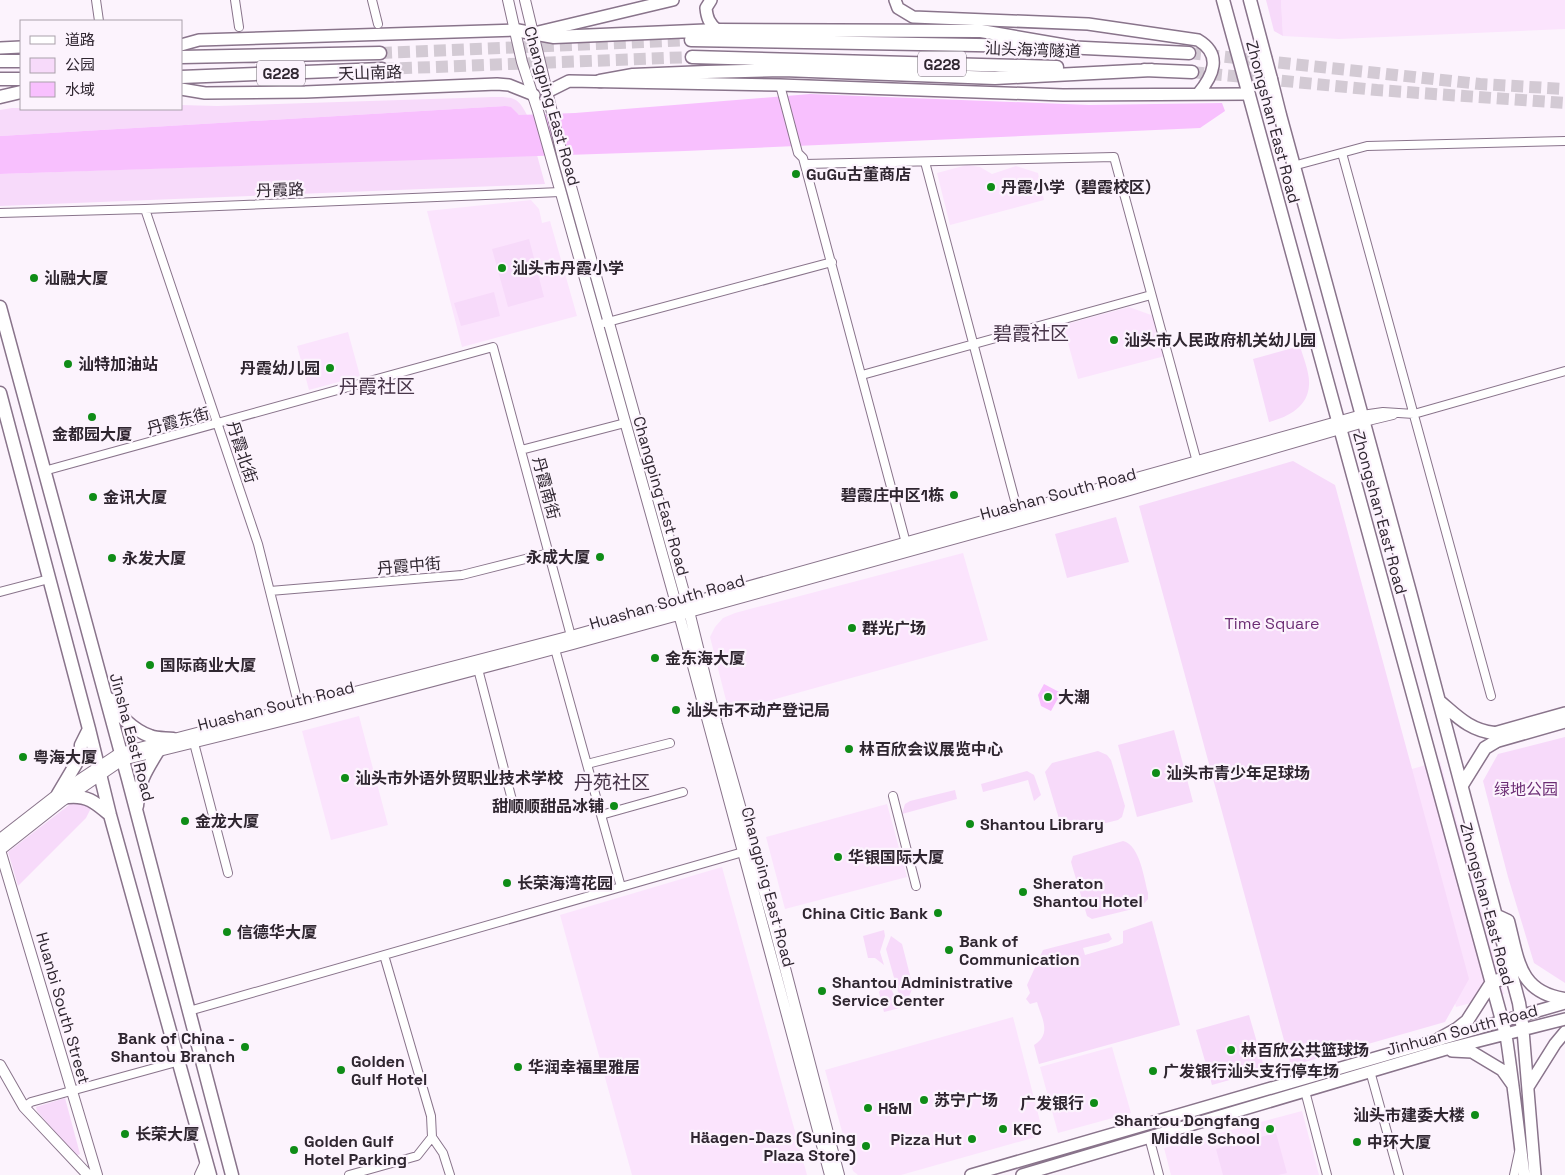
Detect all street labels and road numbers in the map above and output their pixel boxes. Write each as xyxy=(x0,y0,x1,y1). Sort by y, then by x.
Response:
street label: Changping East Road xyxy=(519,24,585,188)
street label: 汕头海湾隧道 xyxy=(985,38,1081,62)
street label: Zhongshan East Road xyxy=(1241,38,1305,206)
road number: G228 xyxy=(918,52,966,76)
road number: G228 xyxy=(257,60,305,86)
street label: 天山南路 xyxy=(338,61,402,85)
street label: 丹霞路 xyxy=(256,179,304,201)
street label: 丹霞东街 xyxy=(144,403,212,439)
street label: Changping East Road xyxy=(628,414,694,578)
street label: 丹霞北街 xyxy=(222,418,262,486)
street label: Zhongshan East Road xyxy=(1348,429,1412,597)
street label: 丹霞南街 xyxy=(528,454,564,522)
street label: Huashan South Road xyxy=(978,463,1138,525)
street label: 丹霞中街 xyxy=(376,553,442,579)
street label: Huashan South Road xyxy=(587,570,747,634)
street label: Jinsha East Road xyxy=(105,671,159,803)
street label: Huashan South Road xyxy=(195,676,357,736)
street label: Changping East Road xyxy=(737,805,799,969)
street label: Zhongshan East Road xyxy=(1455,820,1519,988)
street label: Huanbi South Street xyxy=(31,930,95,1086)
street label: Jinhuan South Road xyxy=(1384,1000,1540,1060)

